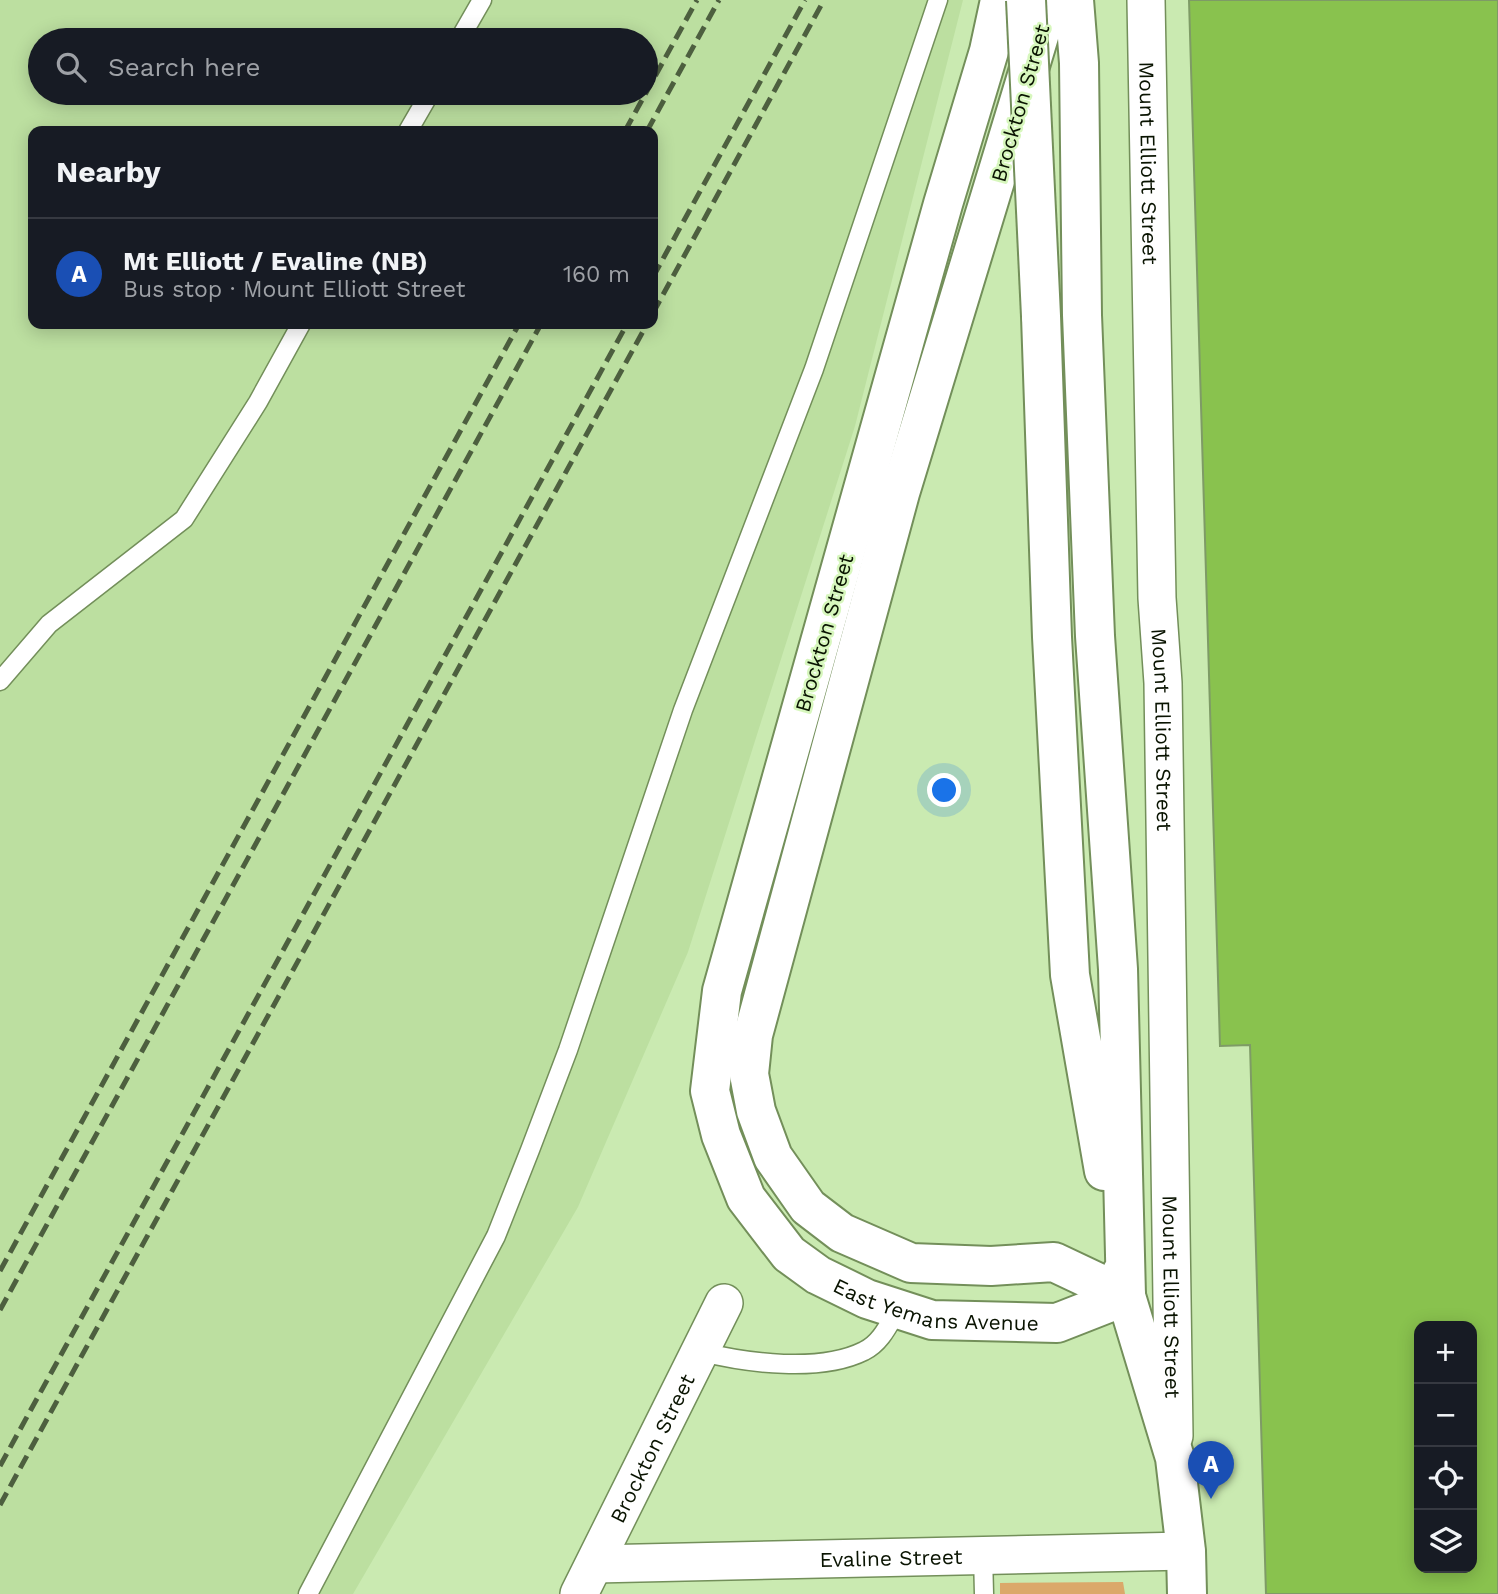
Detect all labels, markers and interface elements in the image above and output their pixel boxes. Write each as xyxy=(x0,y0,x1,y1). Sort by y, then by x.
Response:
street label: Brockton Street xyxy=(986,21,1055,185)
search box xyxy=(28,28,658,105)
icon: search xyxy=(52,48,90,86)
text: Search here xyxy=(108,52,260,82)
street label: Mount Elliott Street xyxy=(1135,61,1163,265)
text: Nearby xyxy=(56,154,161,189)
text: Mt Elliott / Evaline (NB) xyxy=(123,246,428,276)
text: A xyxy=(71,261,87,288)
text: 160 m xyxy=(563,261,630,288)
text: Bus stop · Mount Elliott Street xyxy=(123,276,465,303)
street label: Brockton Street xyxy=(790,551,859,715)
street label: Mount Elliott Street xyxy=(1147,627,1178,832)
your location xyxy=(927,773,961,807)
street label: Mount Elliott Street xyxy=(1158,1195,1186,1399)
street label: East Yemans Avenue xyxy=(830,1272,1039,1335)
map controls xyxy=(1414,1321,1477,1573)
button: + xyxy=(1414,1321,1477,1384)
street label: Brockton Street xyxy=(604,1369,699,1527)
button: − xyxy=(1414,1384,1477,1447)
pin: A xyxy=(1188,1441,1234,1499)
button: locate xyxy=(1414,1447,1477,1510)
button: layers xyxy=(1414,1510,1477,1573)
street label: Evaline Street xyxy=(819,1543,963,1572)

